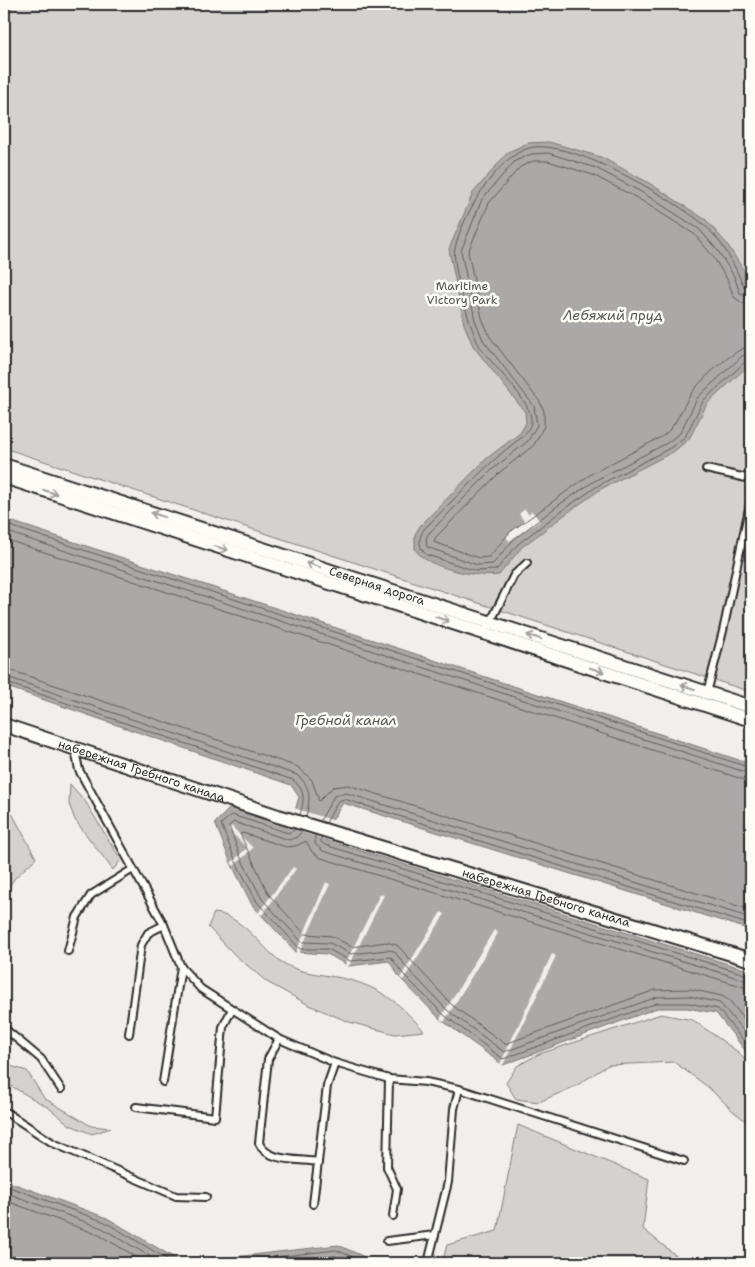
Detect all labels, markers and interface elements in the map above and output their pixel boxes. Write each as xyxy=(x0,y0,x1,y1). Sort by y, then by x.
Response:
park label: Maritime Victory Park xyxy=(426,278,498,308)
water label: Лебяжий пруд xyxy=(562,306,663,324)
one-way arrow xyxy=(42,488,57,497)
one-way arrow xyxy=(151,510,166,519)
one-way arrow xyxy=(213,543,229,553)
one-way arrow xyxy=(305,560,321,569)
street label: Северная дорога xyxy=(327,563,427,609)
one-way arrow xyxy=(434,615,450,625)
one-way arrow xyxy=(526,632,542,641)
one-way arrow xyxy=(589,665,605,675)
one-way arrow xyxy=(681,682,697,691)
water label: Гребной канал xyxy=(295,711,397,729)
street label: набережная Гребного канала xyxy=(56,736,228,806)
street label: набережная Гребного канала xyxy=(460,865,633,931)

